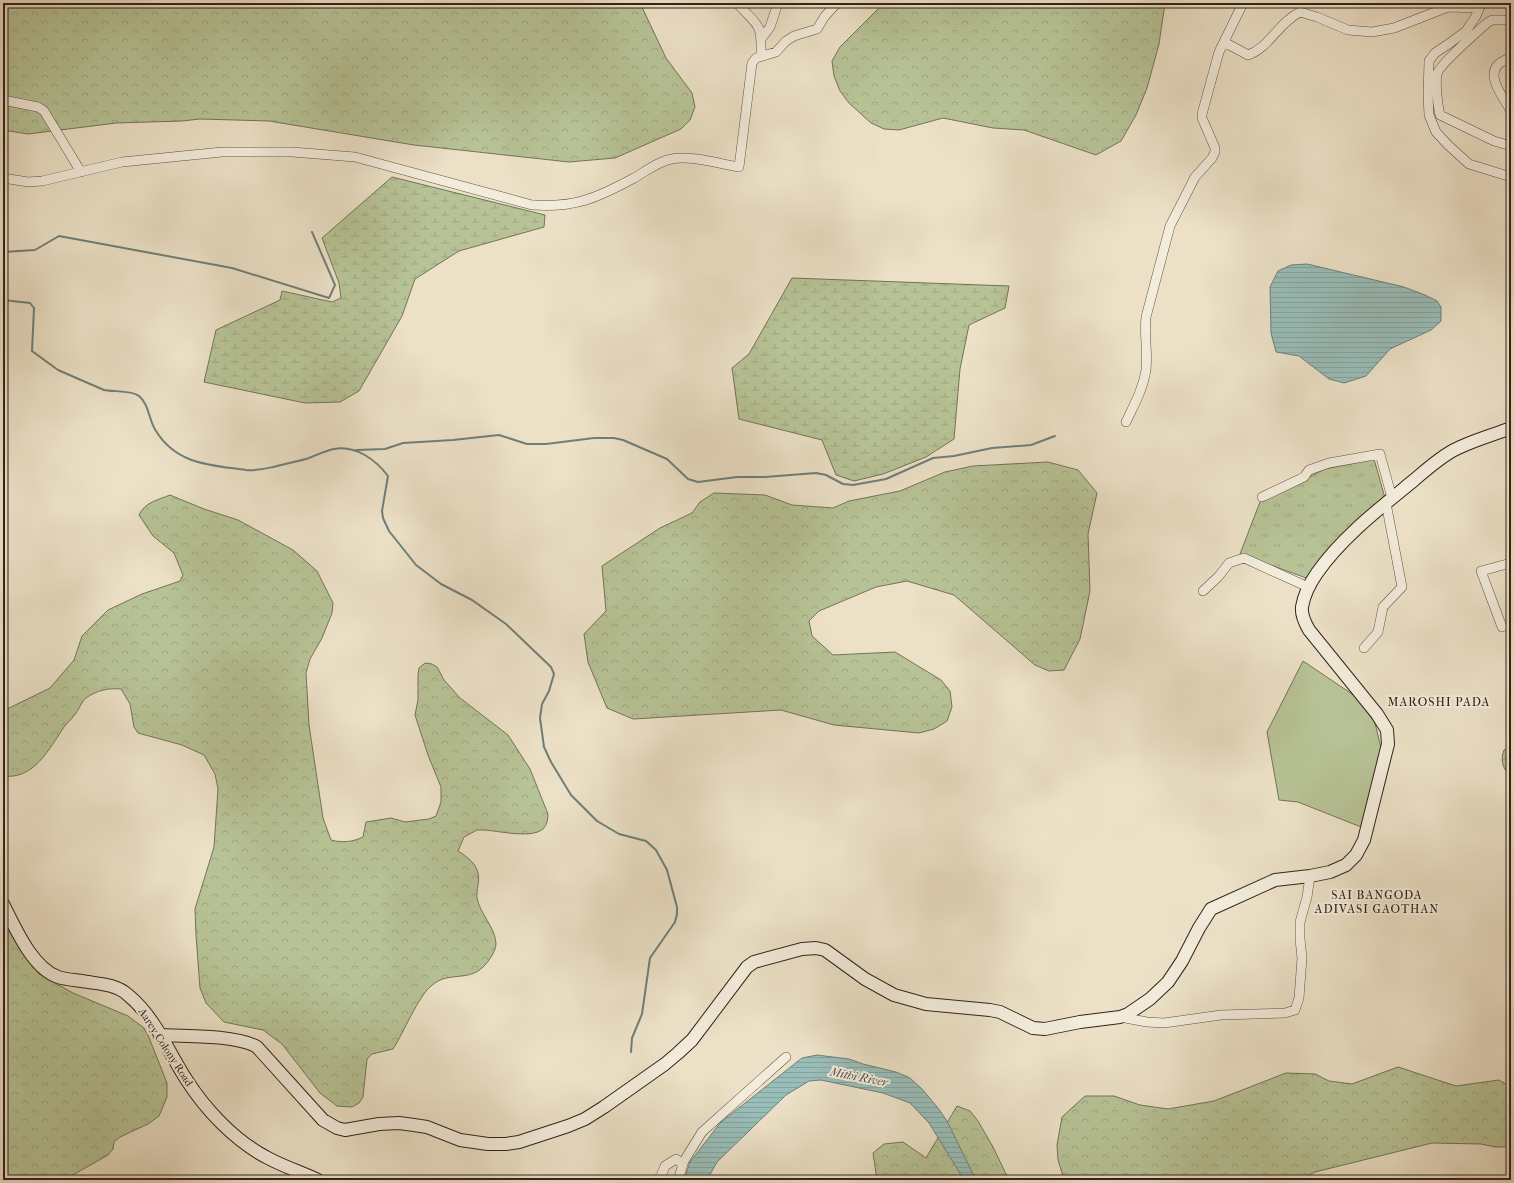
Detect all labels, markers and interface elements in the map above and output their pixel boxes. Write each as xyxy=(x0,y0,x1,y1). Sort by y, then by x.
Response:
district label: MAROSHI PADA xyxy=(1388,695,1490,709)
district label: SAI BANGODA ADIVASI GAOTHAN xyxy=(1314,888,1439,916)
street label: Aarey Colony Road xyxy=(135,1005,196,1090)
water label: Mithi River xyxy=(828,1064,891,1090)

